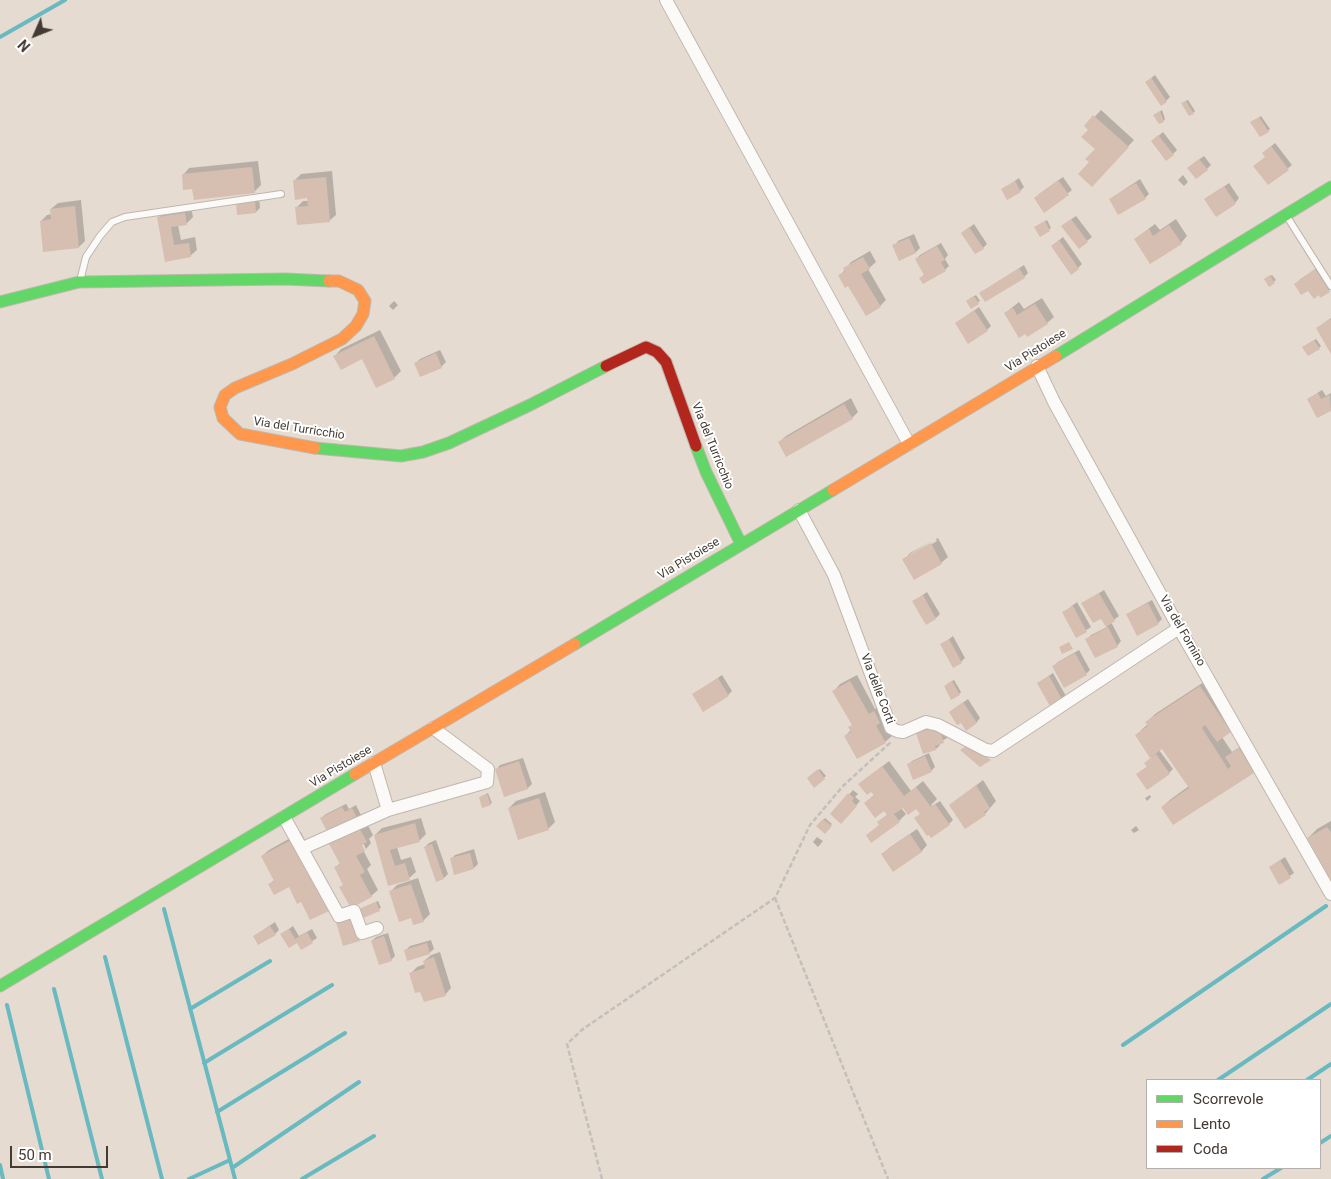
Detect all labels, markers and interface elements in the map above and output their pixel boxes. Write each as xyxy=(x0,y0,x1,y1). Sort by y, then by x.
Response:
north arrow xyxy=(10,10,60,60)
text: N xyxy=(15,36,33,55)
street label: Via Pistoiese xyxy=(1003,327,1069,375)
street label: Via del Turricchio xyxy=(688,401,736,491)
street label: Via del Turricchio xyxy=(252,415,346,443)
street label: Via Pistoiese xyxy=(656,535,722,583)
street label: Via del Fornino xyxy=(1156,593,1208,669)
street label: Via delle Corti xyxy=(857,652,897,726)
street label: Via Pistoiese xyxy=(308,743,374,791)
legend xyxy=(1146,1079,1321,1169)
text: Scorrevole xyxy=(1193,1090,1264,1108)
text: Lento xyxy=(1193,1115,1231,1133)
scale bar xyxy=(12,1136,110,1168)
text: Coda xyxy=(1193,1140,1228,1158)
text: 50 m xyxy=(18,1146,52,1164)

